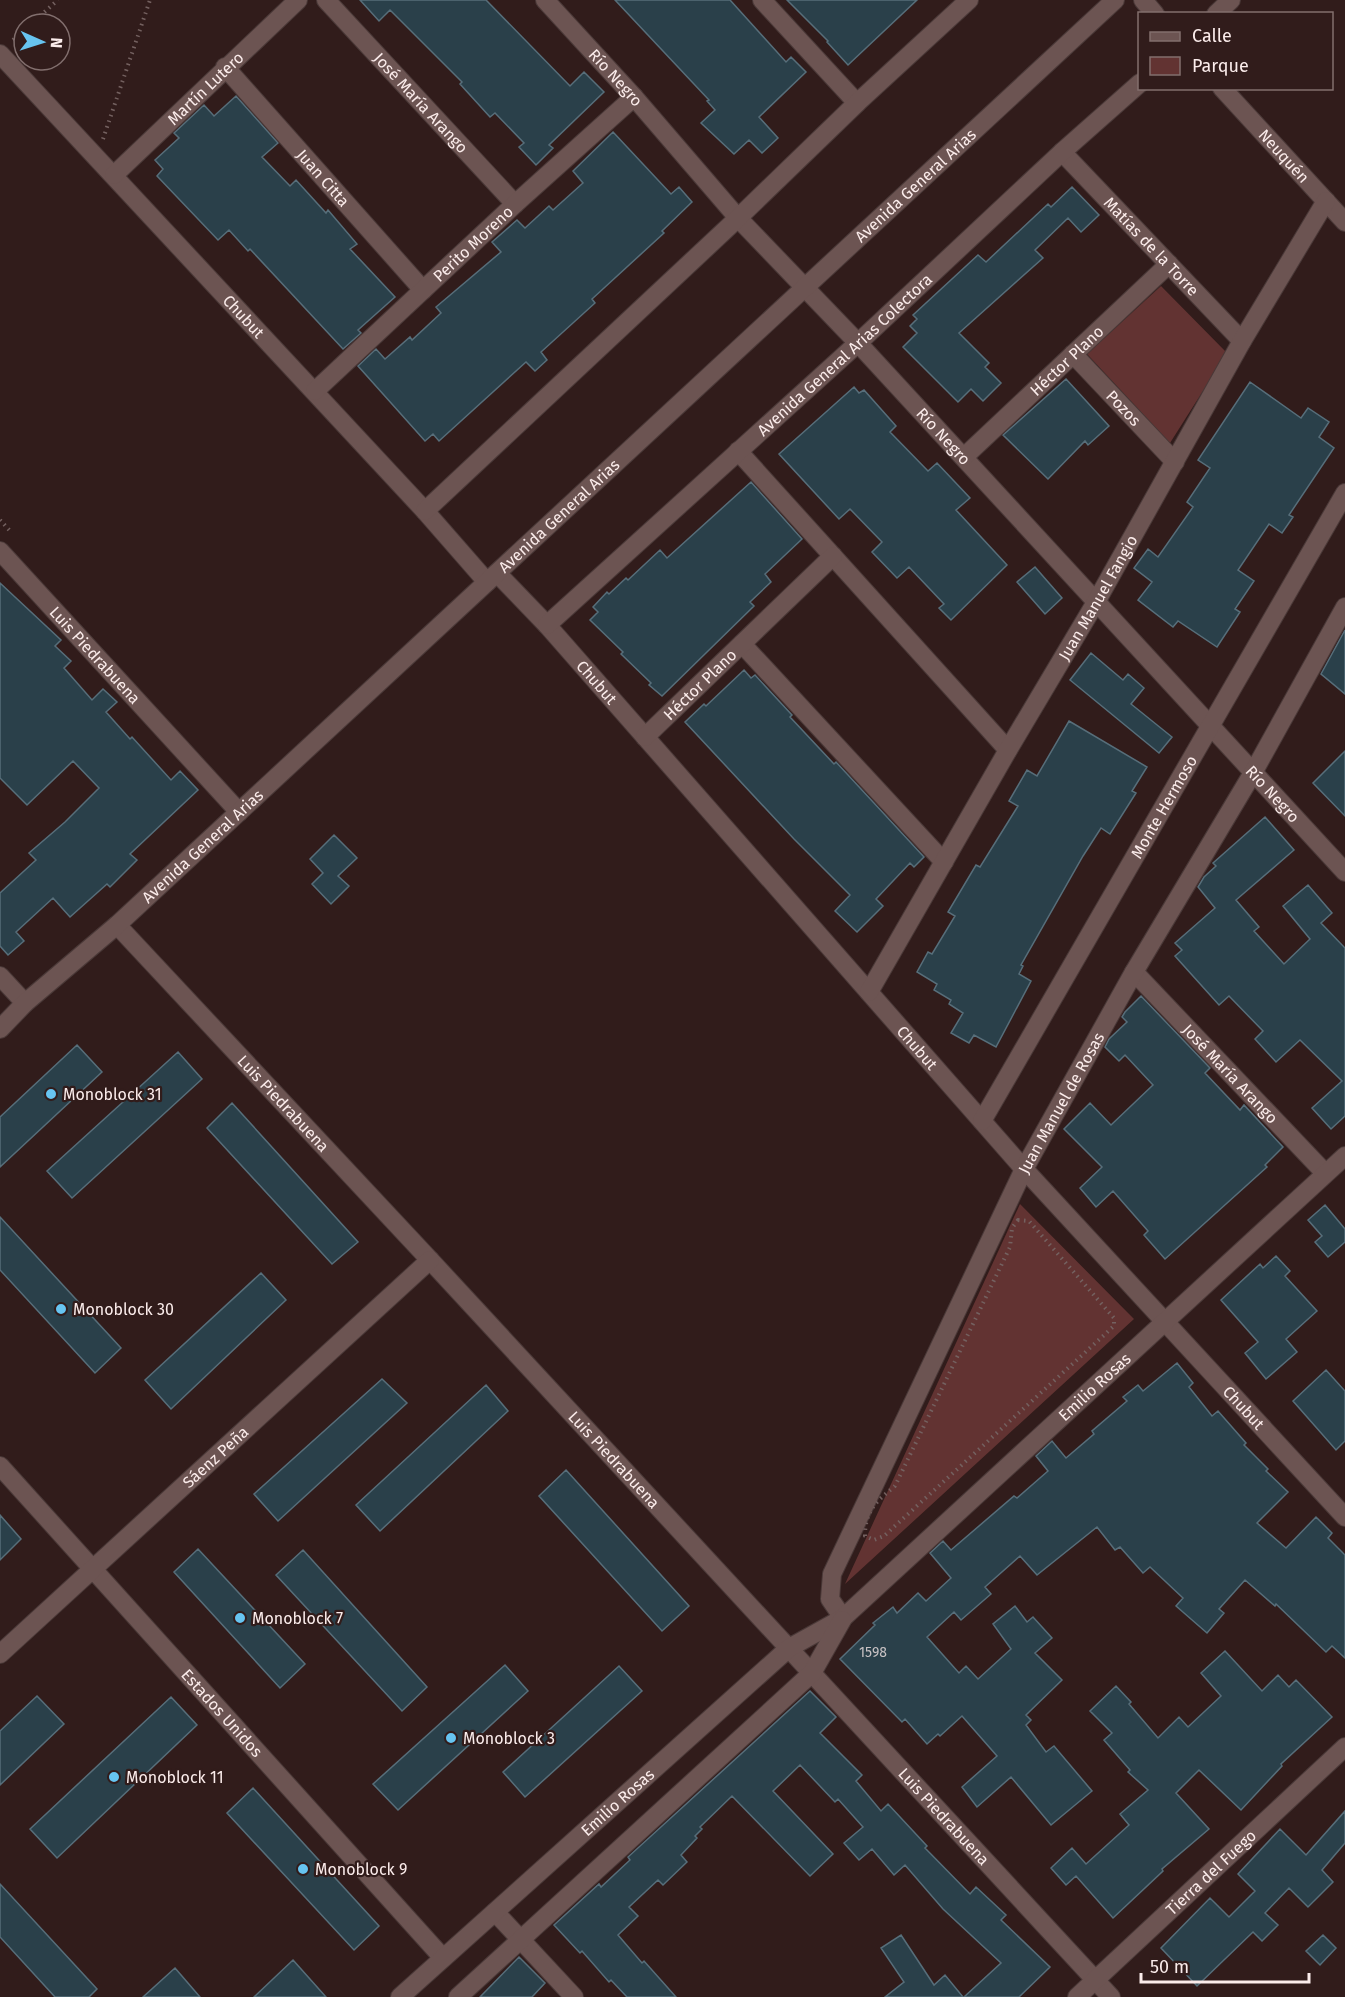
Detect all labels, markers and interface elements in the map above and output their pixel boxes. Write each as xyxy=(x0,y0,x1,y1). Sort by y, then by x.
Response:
north arrow xyxy=(12,12,72,72)
legend xyxy=(1138,12,1333,90)
text: Calle xyxy=(1192,25,1232,47)
text: N xyxy=(47,37,66,49)
street label: Río Negro xyxy=(585,45,647,110)
street label: Martín Lutero xyxy=(163,48,247,129)
street label: José María Arango xyxy=(370,49,472,157)
text: Parque xyxy=(1192,55,1249,77)
street label: Avenida General Arias xyxy=(851,124,980,246)
street label: Neuquén xyxy=(1255,125,1314,187)
street label: Juan Citta xyxy=(293,145,354,210)
street label: Matías de la Torre xyxy=(1100,193,1203,299)
street label: Perito Moreno xyxy=(429,202,517,285)
street label: Avenida General Arias Colectora xyxy=(753,269,936,439)
street label: Chubut xyxy=(219,291,269,342)
street label: Héctor Plano xyxy=(1026,321,1107,399)
street label: Pozos xyxy=(1103,386,1145,430)
street label: Río Negro xyxy=(913,404,975,469)
street label: Avenida General Arias xyxy=(494,455,623,576)
street label: Juan Manuel Fangio xyxy=(1054,532,1141,664)
street label: Luis Piedrabuena xyxy=(46,602,145,708)
street label: Héctor Plano xyxy=(659,645,740,724)
street label: Chubut xyxy=(573,656,621,708)
street label: Monte Hermoso xyxy=(1127,752,1201,861)
street label: Río Negro xyxy=(1242,761,1304,826)
street label: Avenida General Arias xyxy=(138,785,267,907)
street label: José María Arango xyxy=(1179,1020,1282,1127)
street label: Chubut xyxy=(893,1022,942,1073)
street label: Juan Manuel de Rosas xyxy=(1014,1029,1108,1176)
street label: Luis Piedrabuena xyxy=(234,1051,333,1156)
place label: Monoblock 31 xyxy=(63,1085,162,1104)
marker: Monoblock 31 xyxy=(44,1087,58,1101)
place label: Monoblock 30 xyxy=(73,1300,174,1319)
marker: Monoblock 30 xyxy=(54,1302,68,1316)
street label: Emilio Rosas xyxy=(1054,1349,1135,1425)
street label: Chubut xyxy=(1219,1382,1269,1433)
street label: Luis Piedrabuena xyxy=(565,1407,664,1512)
street label: Sáenz Peña xyxy=(178,1422,252,1492)
place label: Monoblock 7 xyxy=(252,1609,343,1628)
marker: Monoblock 7 xyxy=(233,1611,247,1625)
house number: 1598 xyxy=(859,1644,887,1661)
street label: Estados Unidos xyxy=(178,1665,267,1761)
place label: Monoblock 3 xyxy=(463,1729,555,1748)
marker: Monoblock 3 xyxy=(444,1731,458,1745)
street label: Emilio Rosas xyxy=(577,1764,658,1840)
street label: Luis Piedrabuena xyxy=(895,1764,994,1869)
place label: Monoblock 11 xyxy=(126,1768,224,1787)
marker: Monoblock 11 xyxy=(107,1770,121,1784)
street label: Tierra del Fuego xyxy=(1162,1826,1260,1919)
place label: Monoblock 9 xyxy=(315,1860,407,1879)
marker: Monoblock 9 xyxy=(296,1862,310,1876)
scale bar xyxy=(1141,1946,1309,1984)
text: 50 m xyxy=(1150,1956,1189,1978)

